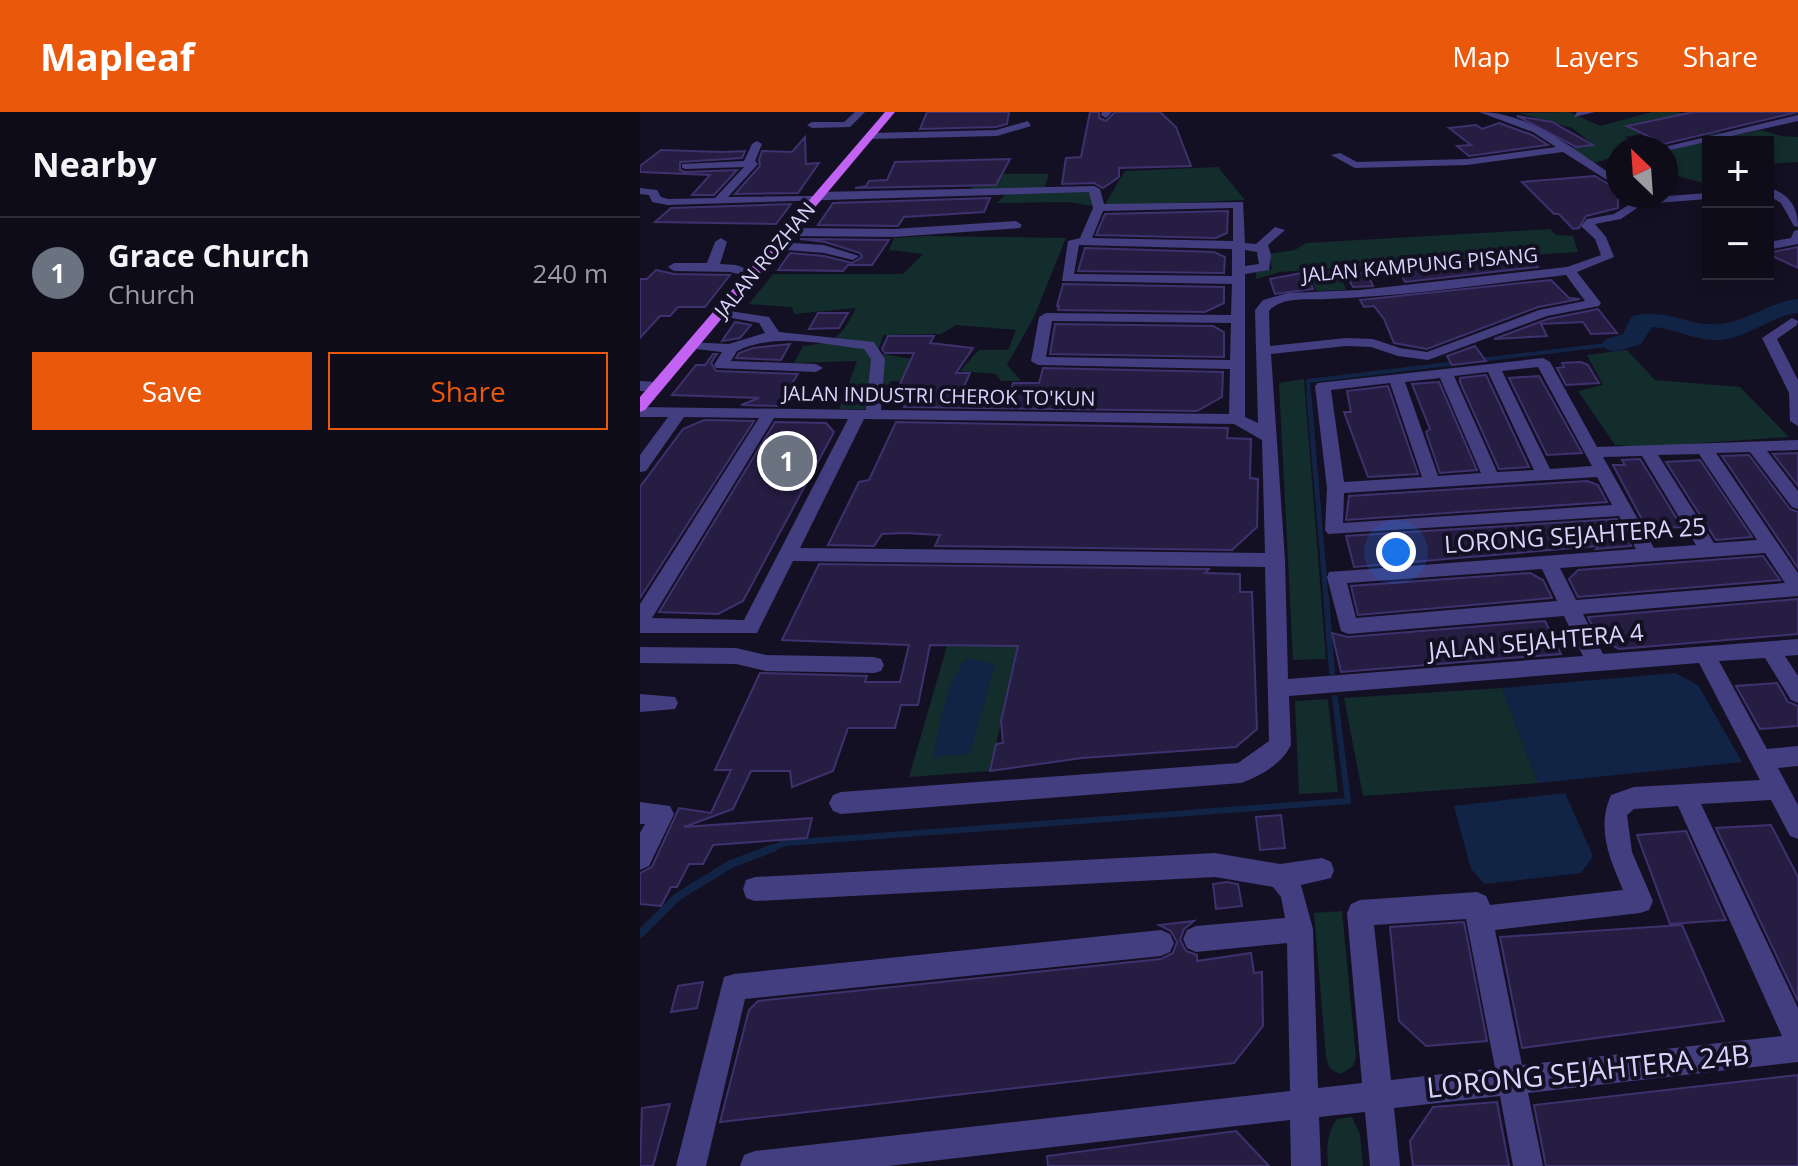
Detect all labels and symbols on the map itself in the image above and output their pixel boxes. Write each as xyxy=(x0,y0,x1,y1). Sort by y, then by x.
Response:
north arrow xyxy=(1606,136,1678,208)
street label: JALAN ROZHAN xyxy=(707,196,821,325)
street label: JALAN KAMPUNG PISANG xyxy=(1299,241,1539,288)
street label: JALAN INDUSTRI CHEROK TO'KUN xyxy=(780,379,1096,412)
pin: 1 xyxy=(761,431,813,491)
street label: LORONG SEJAHTERA 25 xyxy=(1443,509,1707,560)
your location xyxy=(1376,532,1416,572)
street label: JALAN SEJAHTERA 4 xyxy=(1425,615,1645,667)
street label: LORONG SEJAHTERA 24B xyxy=(1425,1034,1751,1106)

